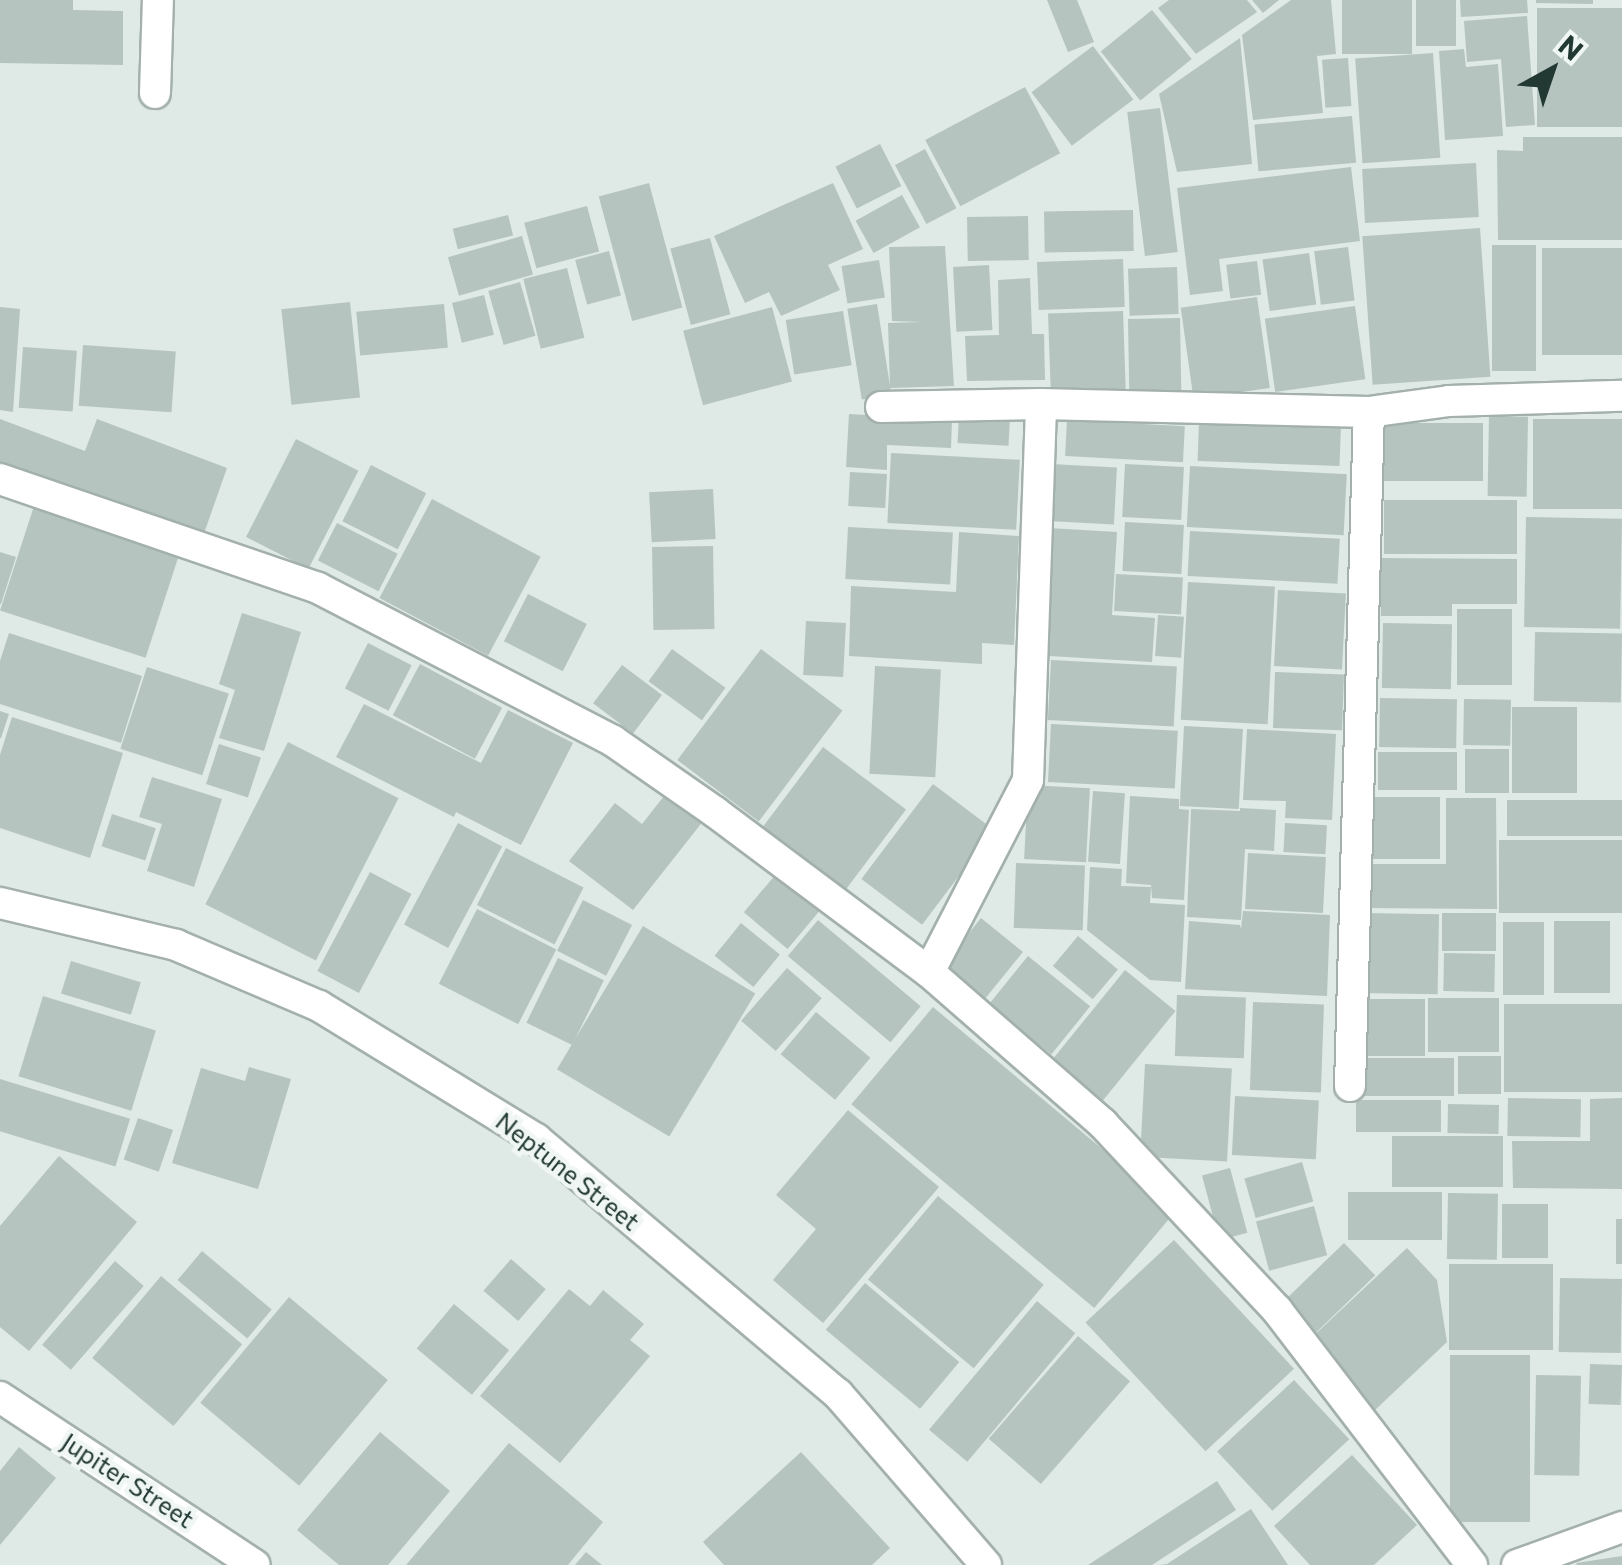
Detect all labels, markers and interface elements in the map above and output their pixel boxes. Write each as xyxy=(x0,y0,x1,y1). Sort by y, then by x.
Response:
north arrow xyxy=(1502,20,1602,120)
text: N xyxy=(1552,27,1590,67)
street label: Neptune Street xyxy=(490,1106,646,1236)
street label: Jupiter Street xyxy=(56,1426,200,1534)

